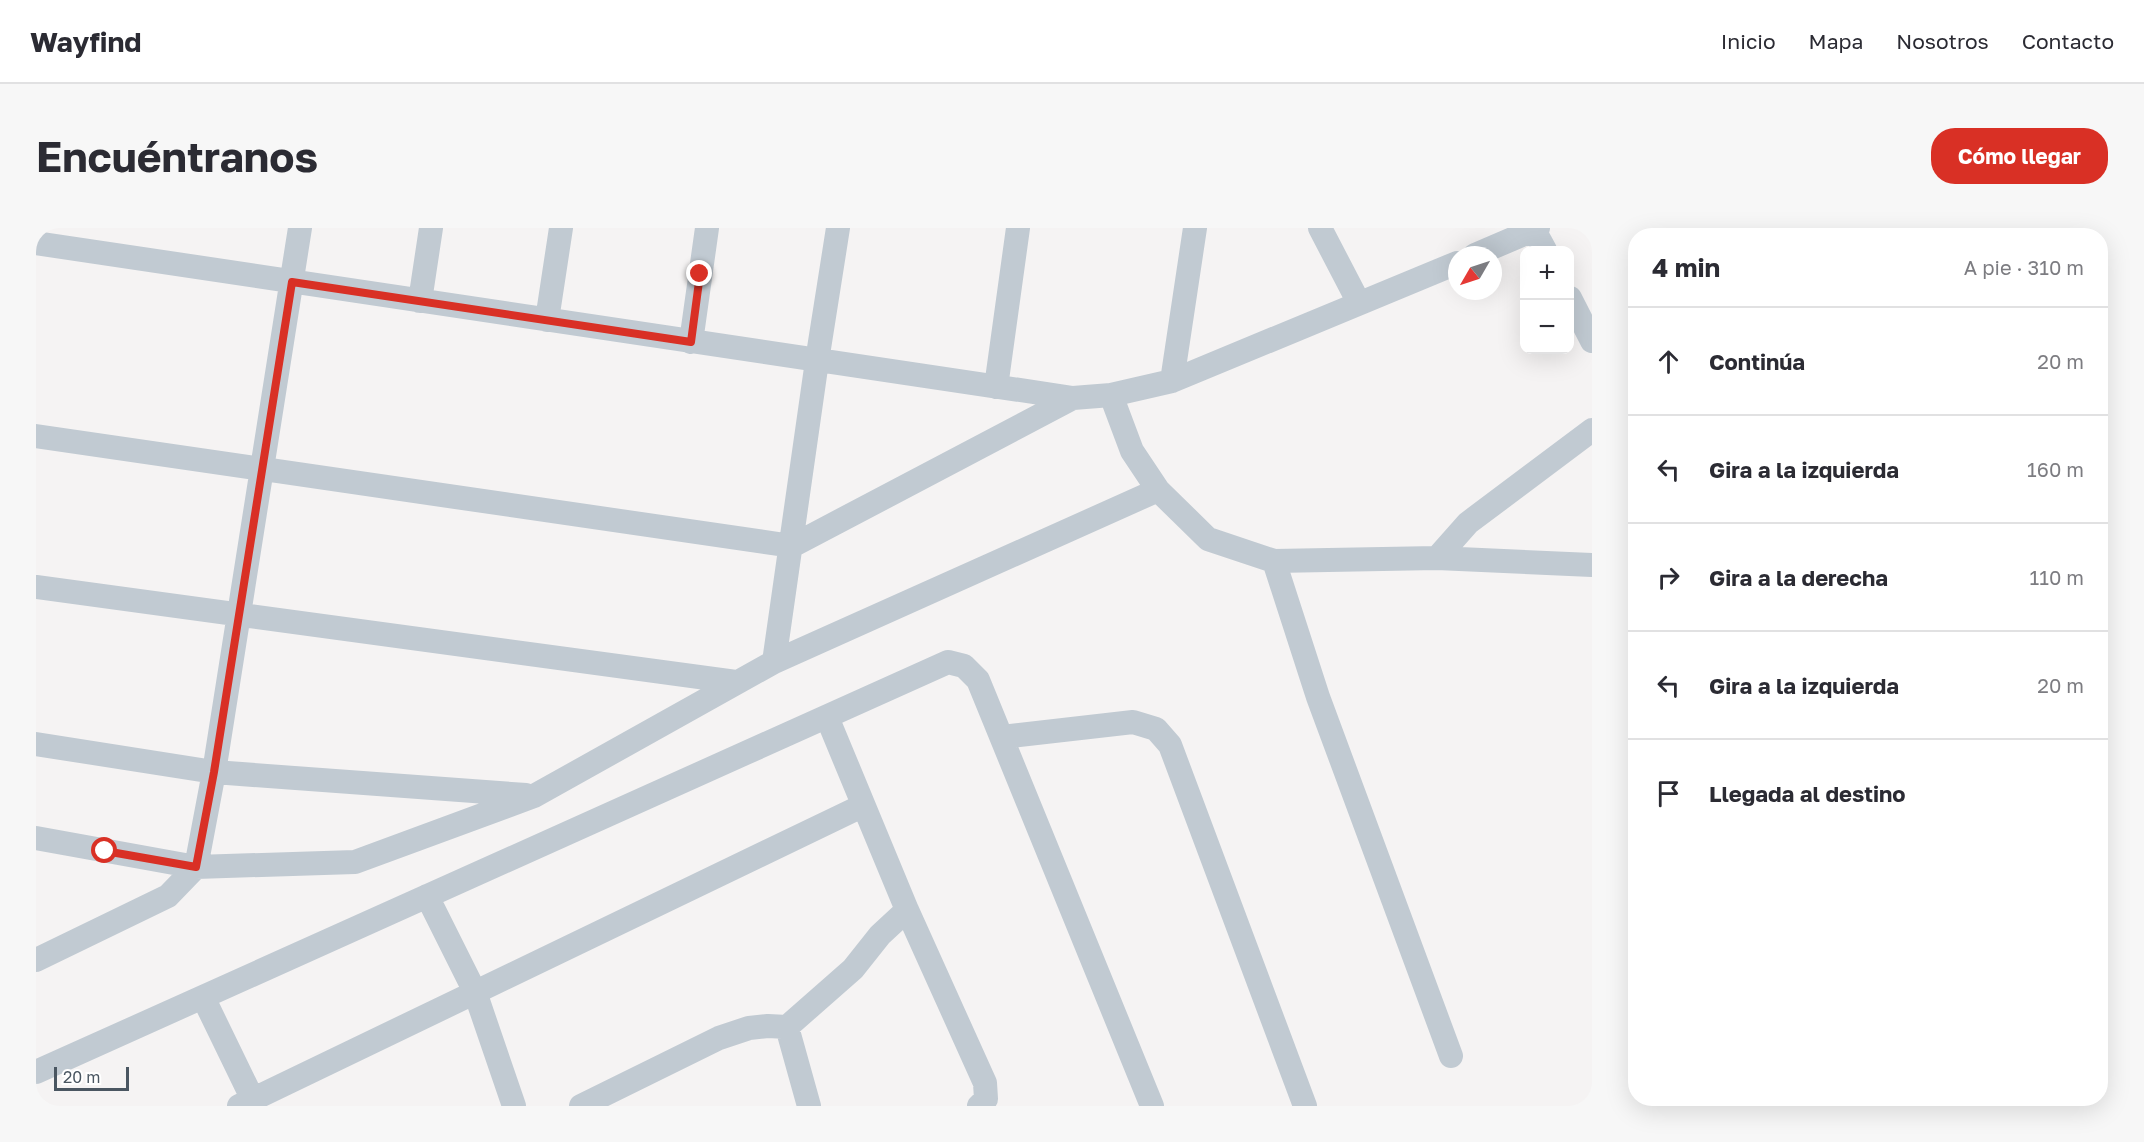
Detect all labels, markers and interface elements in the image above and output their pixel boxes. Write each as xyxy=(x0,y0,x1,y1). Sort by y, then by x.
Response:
text: Wayfind xyxy=(30,25,142,58)
text: Inicio xyxy=(1721,28,1776,54)
text: Mapa xyxy=(1809,28,1863,54)
text: Nosotros xyxy=(1896,28,1989,54)
text: Contacto xyxy=(2022,28,2114,54)
button: Cómo llegar xyxy=(1931,128,2108,184)
text: Encuéntranos xyxy=(36,131,318,181)
north arrow xyxy=(1448,246,1502,300)
map controls xyxy=(1520,246,1574,354)
button: + xyxy=(1520,246,1574,300)
text: 4 min xyxy=(1652,252,1720,283)
text: A pie · 310 m xyxy=(1964,255,2084,279)
route end xyxy=(686,260,712,286)
button: − xyxy=(1520,300,1574,354)
icon: ahead xyxy=(1652,345,1685,378)
text: Continúa xyxy=(1709,348,1805,375)
text: 20 m xyxy=(2037,349,2084,373)
icon: left xyxy=(1652,453,1685,486)
text: Gira a la izquierda xyxy=(1709,456,1899,483)
text: 160 m xyxy=(2027,457,2084,481)
icon: right xyxy=(1652,561,1685,594)
text: Gira a la derecha xyxy=(1709,564,1888,591)
text: 110 m xyxy=(2030,565,2084,589)
icon: left xyxy=(1652,669,1685,702)
text: Gira a la izquierda xyxy=(1709,672,1899,699)
text: 20 m xyxy=(2037,673,2084,697)
icon: arrive xyxy=(1652,777,1685,810)
text: Llegada al destino xyxy=(1709,780,1906,807)
route start xyxy=(91,837,117,863)
scale bar xyxy=(54,1064,129,1092)
text: 20 m xyxy=(63,1067,100,1087)

